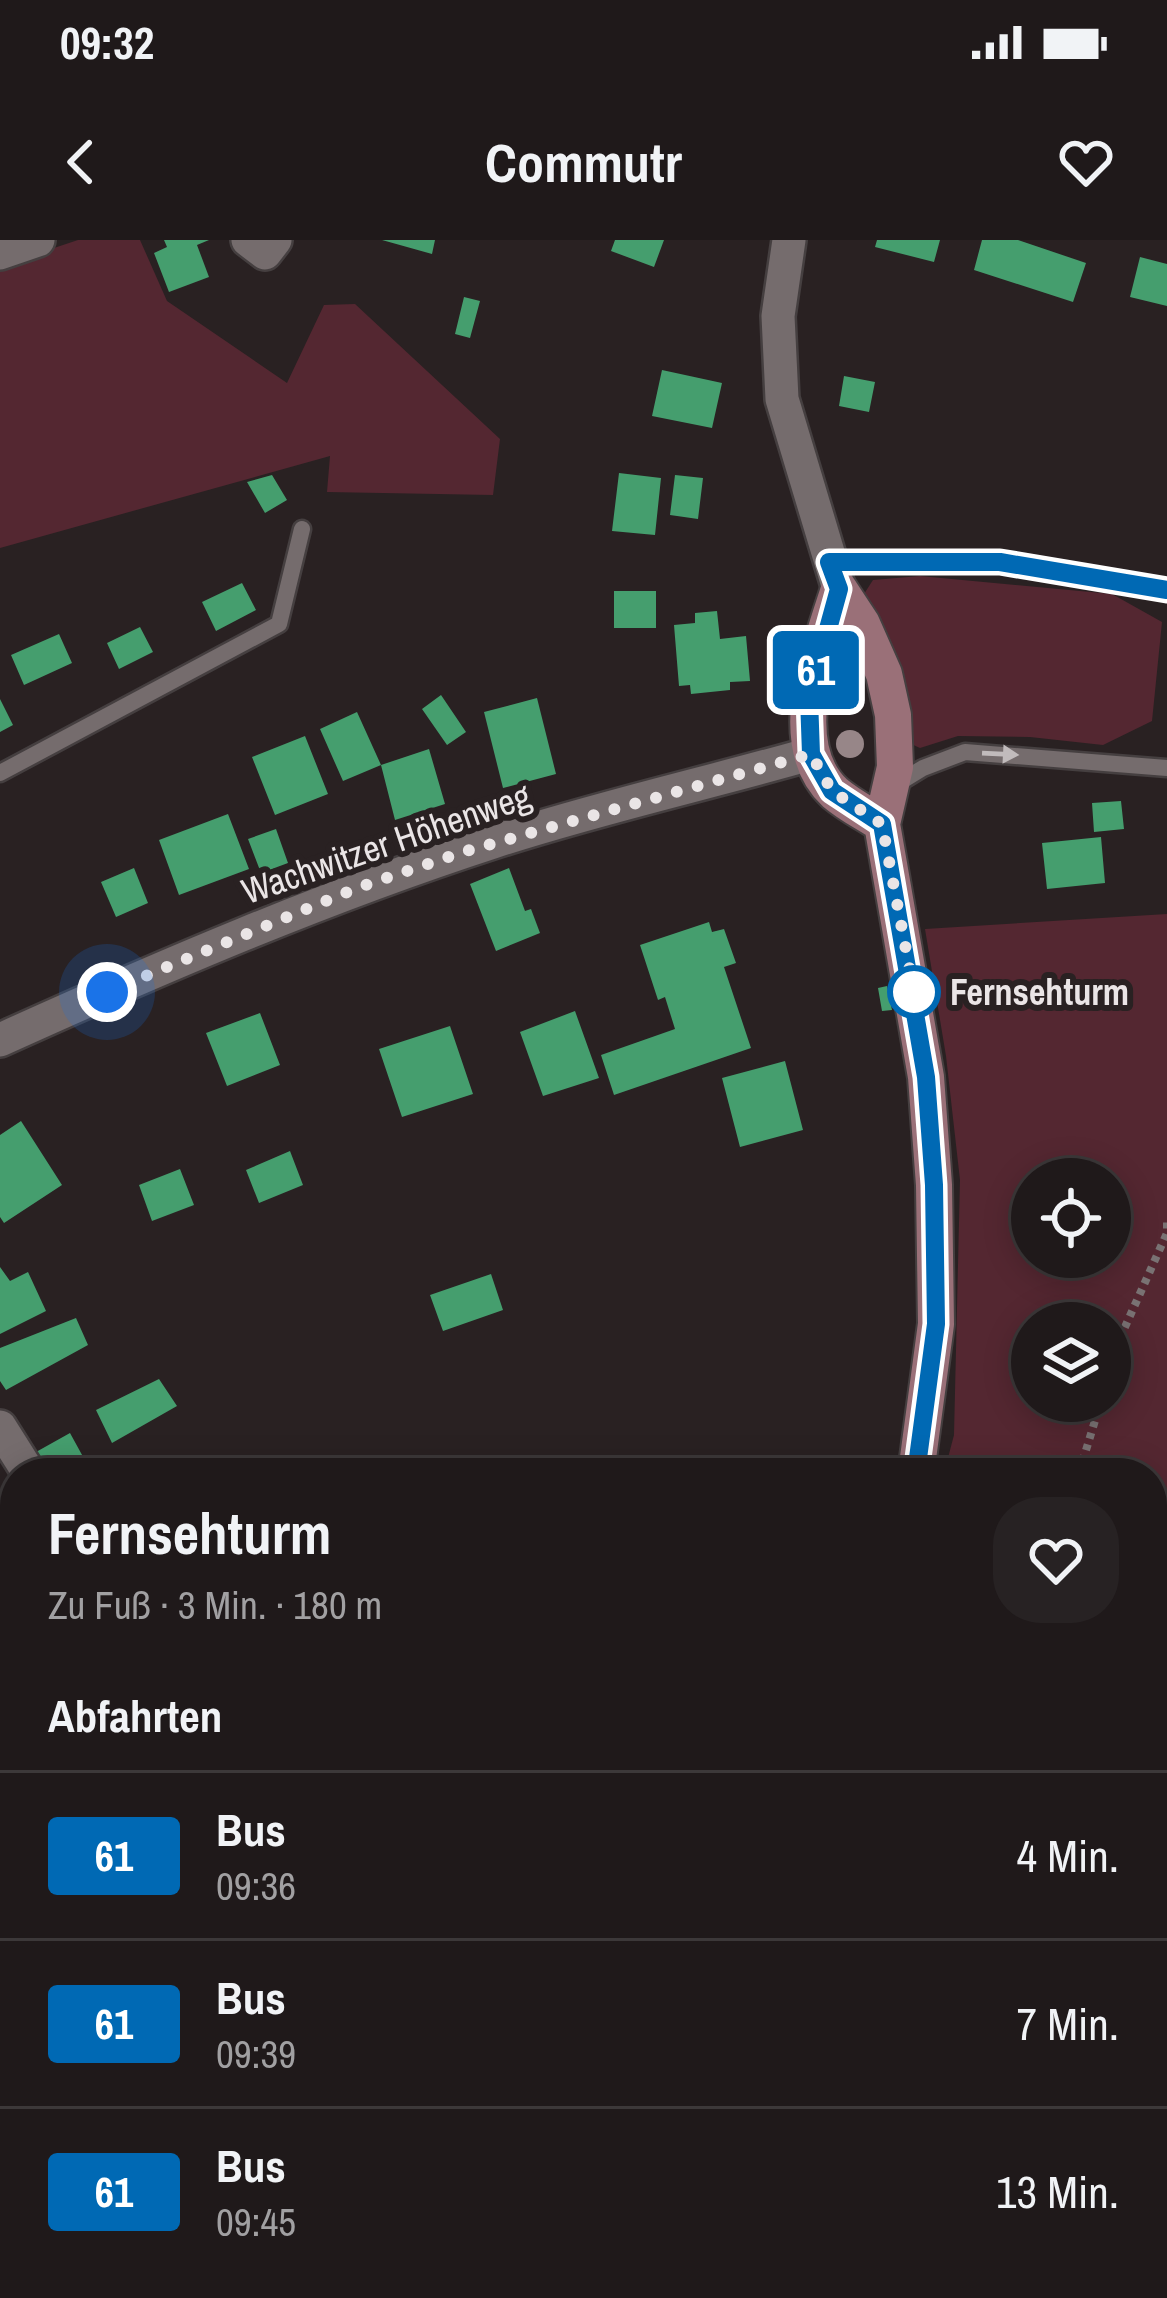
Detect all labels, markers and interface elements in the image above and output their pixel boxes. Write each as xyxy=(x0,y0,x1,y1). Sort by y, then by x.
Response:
text: 09:32 xyxy=(60,12,154,73)
text: Commutr xyxy=(485,126,682,199)
icon: back xyxy=(48,129,114,195)
icon: heart xyxy=(1053,129,1119,195)
line badge: 61 xyxy=(762,631,870,709)
text: 61 xyxy=(797,642,835,698)
one-way arrow xyxy=(982,745,1020,764)
street label: Wachwitzer Höhenweg xyxy=(235,771,537,915)
your location xyxy=(77,962,137,1022)
marker: Fernsehturm xyxy=(889,967,939,1017)
place label: Fernsehturm xyxy=(950,968,1129,1016)
map controls xyxy=(1011,1158,1131,1422)
button: locate xyxy=(1011,1158,1131,1278)
button: layers xyxy=(1011,1302,1131,1422)
text: Fernsehturm xyxy=(48,1495,331,1572)
button: heart xyxy=(993,1497,1119,1623)
text: Zu Fuß · 3 Min. · 180 m xyxy=(48,1579,382,1631)
text: Abfahrten xyxy=(48,1685,222,1746)
text: Bus xyxy=(216,1799,286,1860)
text: 4 Min. xyxy=(1016,1825,1119,1886)
text: 61 xyxy=(95,1828,133,1884)
text: 09:36 xyxy=(216,1860,296,1912)
text: Bus xyxy=(216,1967,286,2028)
text: 7 Min. xyxy=(1016,1993,1119,2054)
text: 61 xyxy=(95,1996,133,2052)
text: 09:39 xyxy=(216,2028,296,2080)
text: Bus xyxy=(216,2135,286,2196)
text: 13 Min. xyxy=(996,2161,1119,2222)
text: 61 xyxy=(95,2164,133,2220)
text: 09:45 xyxy=(216,2196,296,2248)

